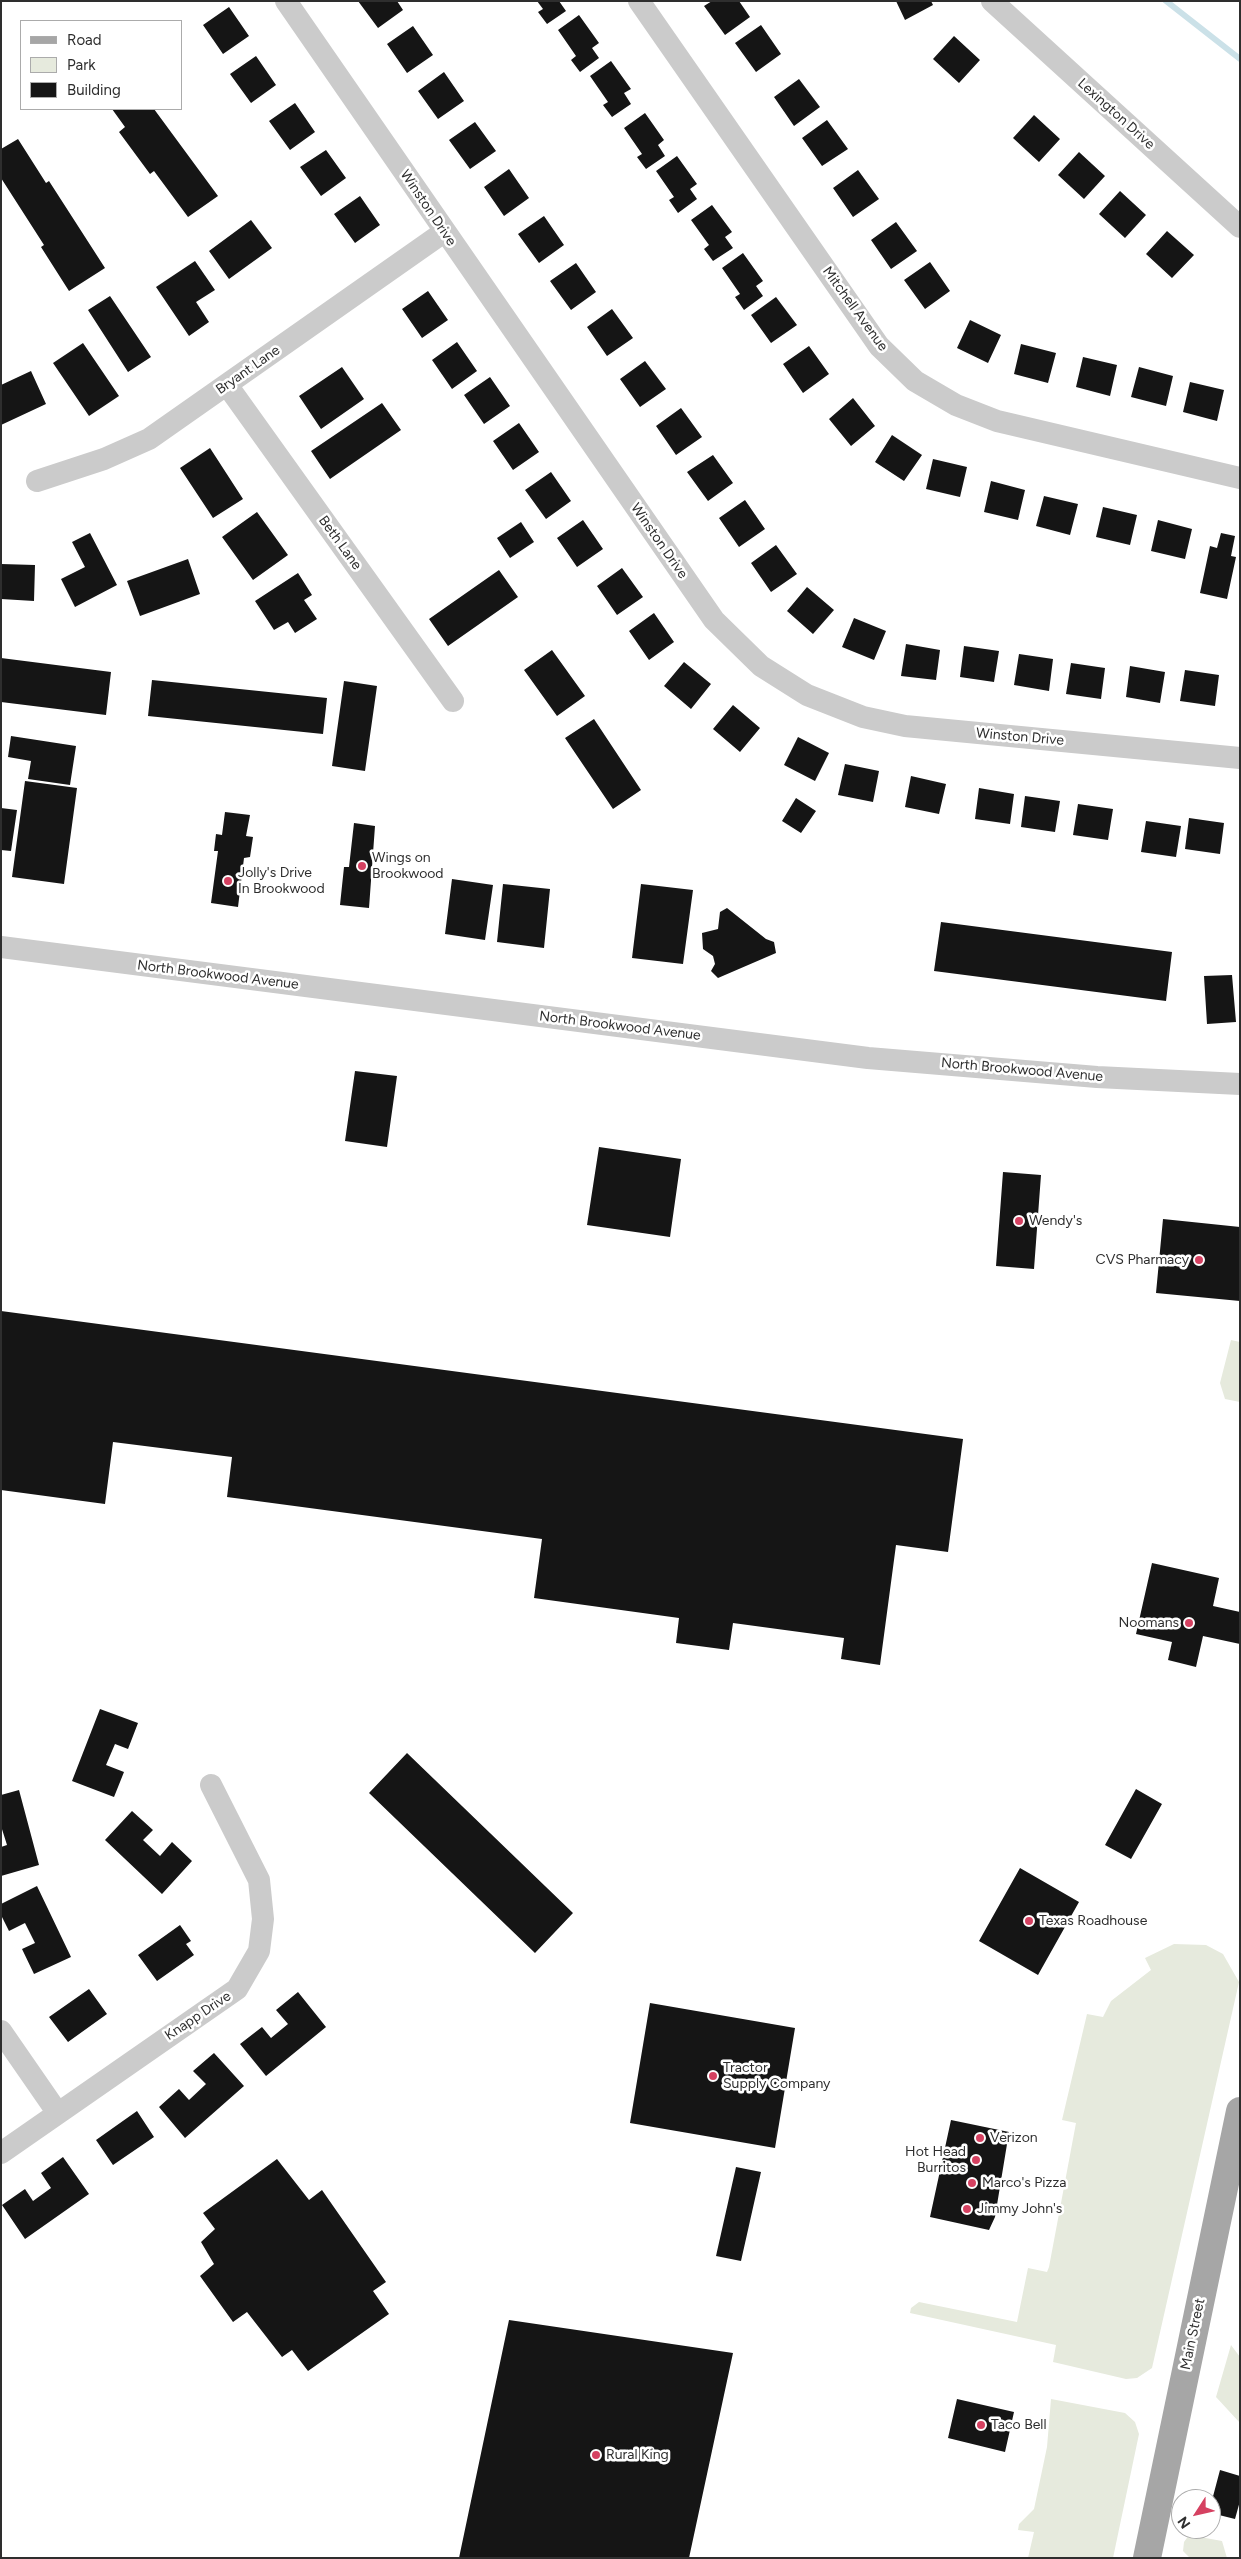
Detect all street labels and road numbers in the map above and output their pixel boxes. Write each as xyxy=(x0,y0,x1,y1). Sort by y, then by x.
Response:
street label: Lexington Drive xyxy=(1074,75,1158,153)
street label: Winston Drive xyxy=(396,167,460,249)
street label: Mitchell Avenue xyxy=(819,263,891,355)
street label: Bryant Lane xyxy=(213,342,283,398)
street label: Winston Drive xyxy=(627,500,691,582)
street label: Beth Lane xyxy=(315,513,365,573)
street label: Winston Drive xyxy=(975,725,1065,749)
street label: North Brookwood Avenue xyxy=(136,957,300,993)
street label: North Brookwood Avenue xyxy=(538,1008,702,1044)
street label: North Brookwood Avenue xyxy=(940,1055,1104,1085)
street label: Knapp Drive xyxy=(162,1988,234,2044)
street label: Main Street xyxy=(1177,2297,1209,2371)

